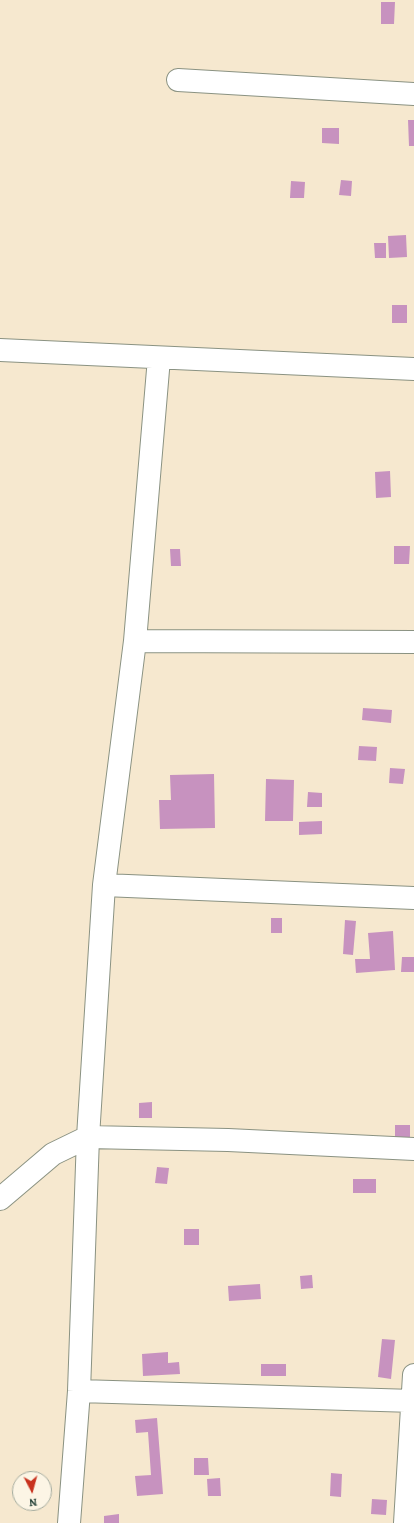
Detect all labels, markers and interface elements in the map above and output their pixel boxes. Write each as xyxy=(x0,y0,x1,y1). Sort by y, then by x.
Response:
north arrow xyxy=(12,1471,52,1511)
text: N xyxy=(28,1495,38,1510)

